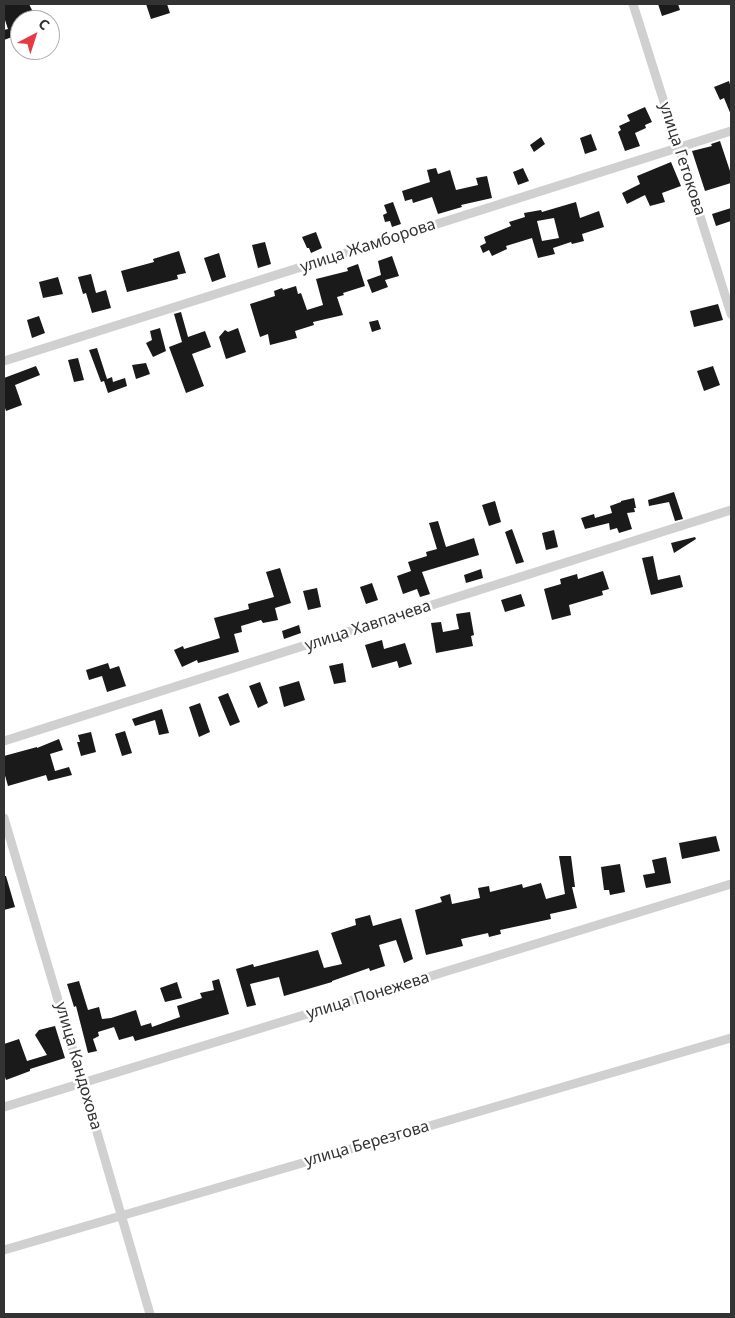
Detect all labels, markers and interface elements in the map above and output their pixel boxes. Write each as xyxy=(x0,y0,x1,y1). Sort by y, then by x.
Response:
north arrow xyxy=(10,10,60,60)
text: С xyxy=(35,14,54,34)
street label: улица Гетокова xyxy=(655,100,709,218)
street label: улица Жамборова xyxy=(298,215,438,277)
street label: улица Хавпачева xyxy=(303,597,433,655)
street label: улица Понежева xyxy=(304,968,432,1024)
street label: улица Кандохова xyxy=(51,1000,105,1132)
street label: улица Березгова xyxy=(302,1117,432,1171)

